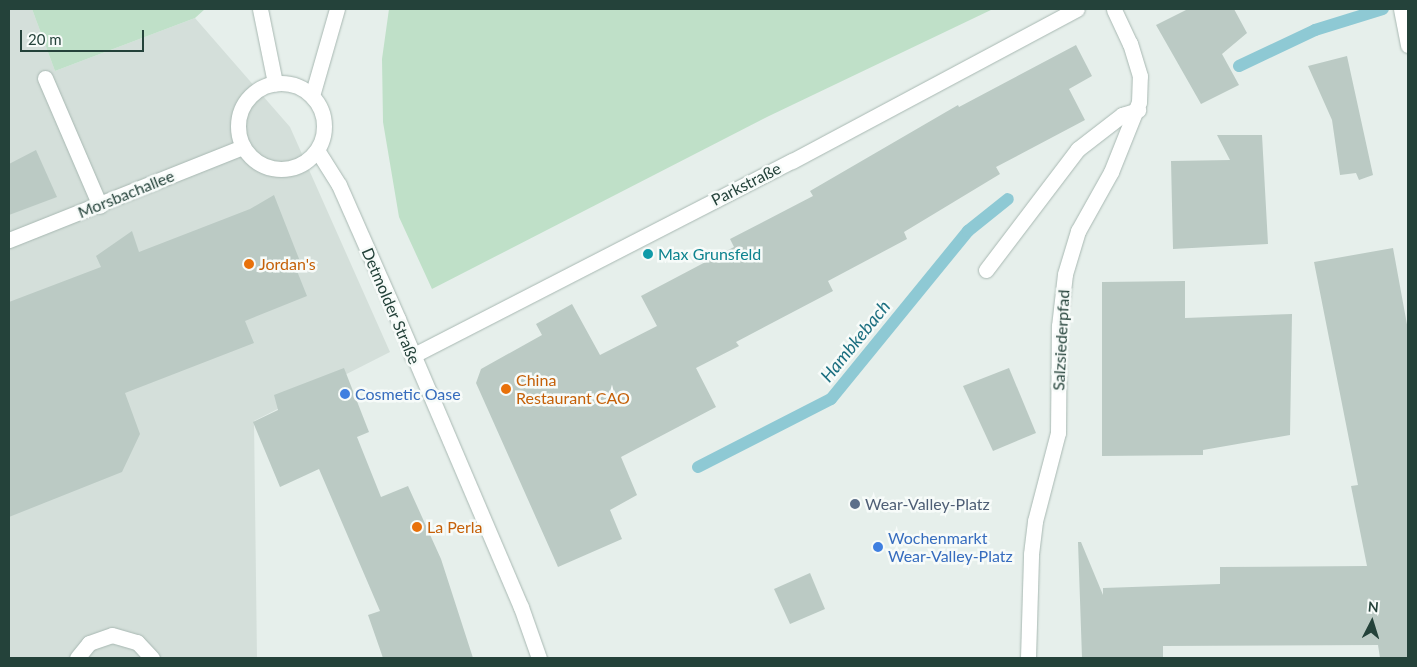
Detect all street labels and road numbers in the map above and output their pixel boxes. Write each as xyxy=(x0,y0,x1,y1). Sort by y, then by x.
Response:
street label: Parkstraße xyxy=(708,158,784,210)
street label: Morsbachallee xyxy=(75,166,177,222)
street label: Detmolder Straße xyxy=(358,245,424,367)
street label: Salzsiederpfad xyxy=(1049,289,1073,391)

